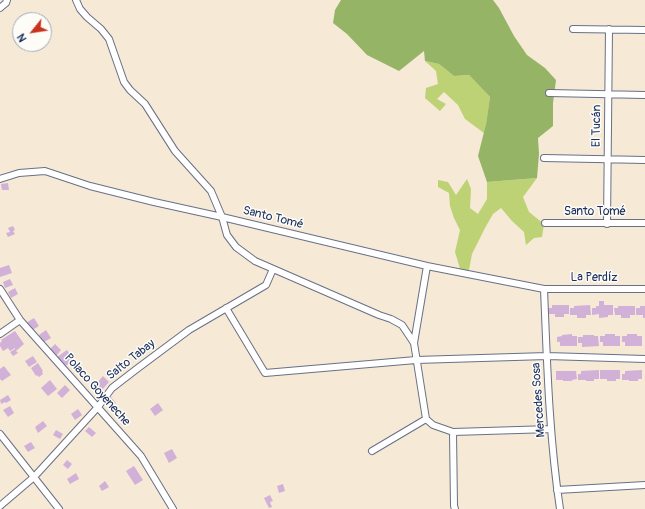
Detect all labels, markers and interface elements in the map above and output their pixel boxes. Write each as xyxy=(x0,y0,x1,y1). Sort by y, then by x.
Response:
north arrow xyxy=(12,12,52,52)
text: N xyxy=(15,31,30,44)
street label: El Tucán xyxy=(589,105,605,147)
street label: Santo Tomé xyxy=(241,204,305,232)
street label: Santo Tomé xyxy=(564,205,626,219)
street label: La Perdíz xyxy=(570,271,618,285)
street label: Salto Tabay xyxy=(104,337,158,383)
street label: Polaco Goyeneche xyxy=(61,351,133,429)
street label: Mercedes Sosa xyxy=(529,362,549,438)

